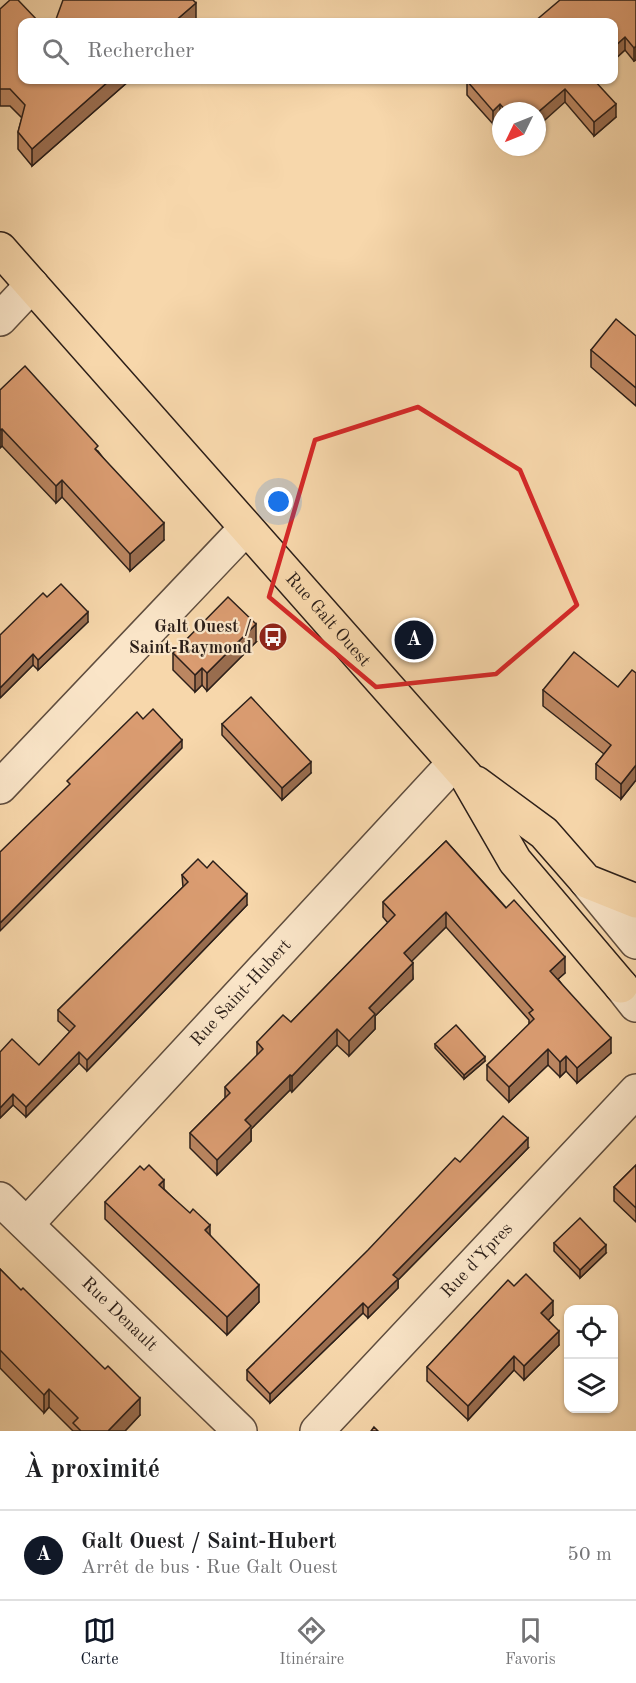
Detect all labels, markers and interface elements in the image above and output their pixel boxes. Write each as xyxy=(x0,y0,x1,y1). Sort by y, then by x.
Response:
search box xyxy=(18,18,618,84)
icon: search xyxy=(39,35,72,68)
text: Rechercher xyxy=(87,40,194,62)
north arrow xyxy=(492,102,546,156)
your location xyxy=(264,487,293,516)
street label: Rue Galt Ouest xyxy=(282,569,374,670)
place label: Galt Ouest / Saint-Raymond xyxy=(129,618,252,657)
pin: A xyxy=(394,618,434,662)
bus stop icon: Galt Ouest / Saint-Raymond xyxy=(257,621,289,653)
street label: Rue Saint-Hubert xyxy=(187,936,295,1050)
street label: Rue d'Ypres xyxy=(438,1219,516,1301)
street label: Rue Denault xyxy=(78,1274,161,1355)
map controls xyxy=(564,1305,618,1413)
button: locate xyxy=(564,1305,618,1359)
button: layers xyxy=(564,1359,618,1413)
text: À proximité xyxy=(24,1457,160,1483)
text: Galt Ouest / Saint-Hubert xyxy=(81,1531,336,1553)
text: A xyxy=(36,1545,51,1565)
text: 50 m xyxy=(567,1545,612,1565)
text: Arrêt de bus · Rue Galt Ouest xyxy=(81,1558,338,1578)
tab: Carte xyxy=(80,1614,119,1670)
tab: Itinéraire xyxy=(279,1614,344,1670)
tab: Favoris xyxy=(505,1614,556,1670)

